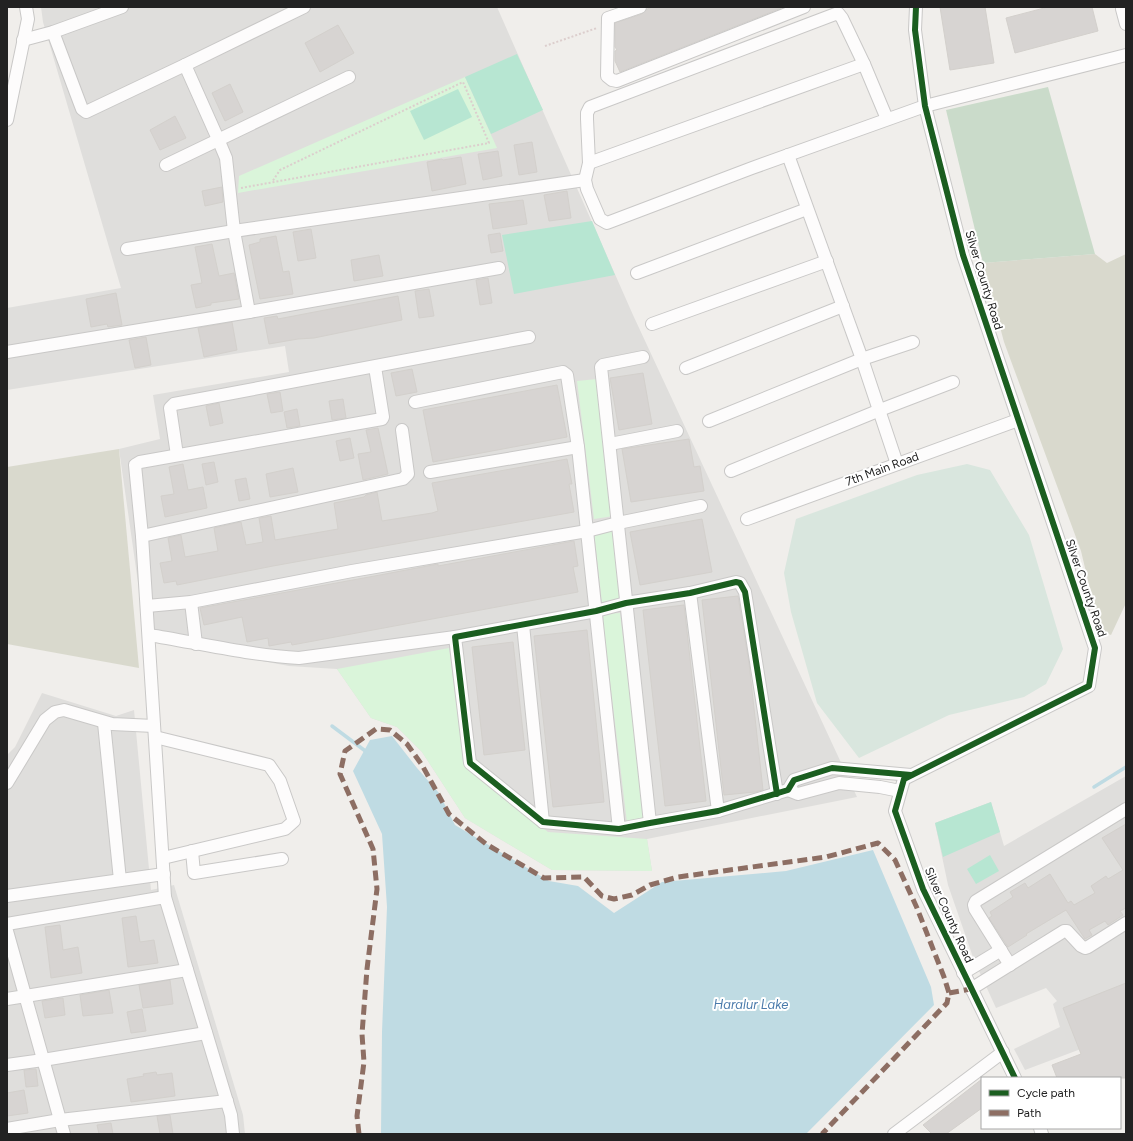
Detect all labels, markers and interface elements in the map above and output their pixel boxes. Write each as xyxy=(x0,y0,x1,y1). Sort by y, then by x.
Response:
street label: Silver County Road xyxy=(962,229,1006,331)
street label: 7th Main Road xyxy=(843,449,921,489)
street label: Silver County Road xyxy=(1063,537,1109,639)
street label: Silver County Road xyxy=(922,865,976,965)
water label: Haralur Lake xyxy=(714,997,788,1012)
legend xyxy=(981,1077,1121,1129)
text: Cycle path xyxy=(1017,1086,1075,1100)
text: Path xyxy=(1017,1106,1041,1120)

